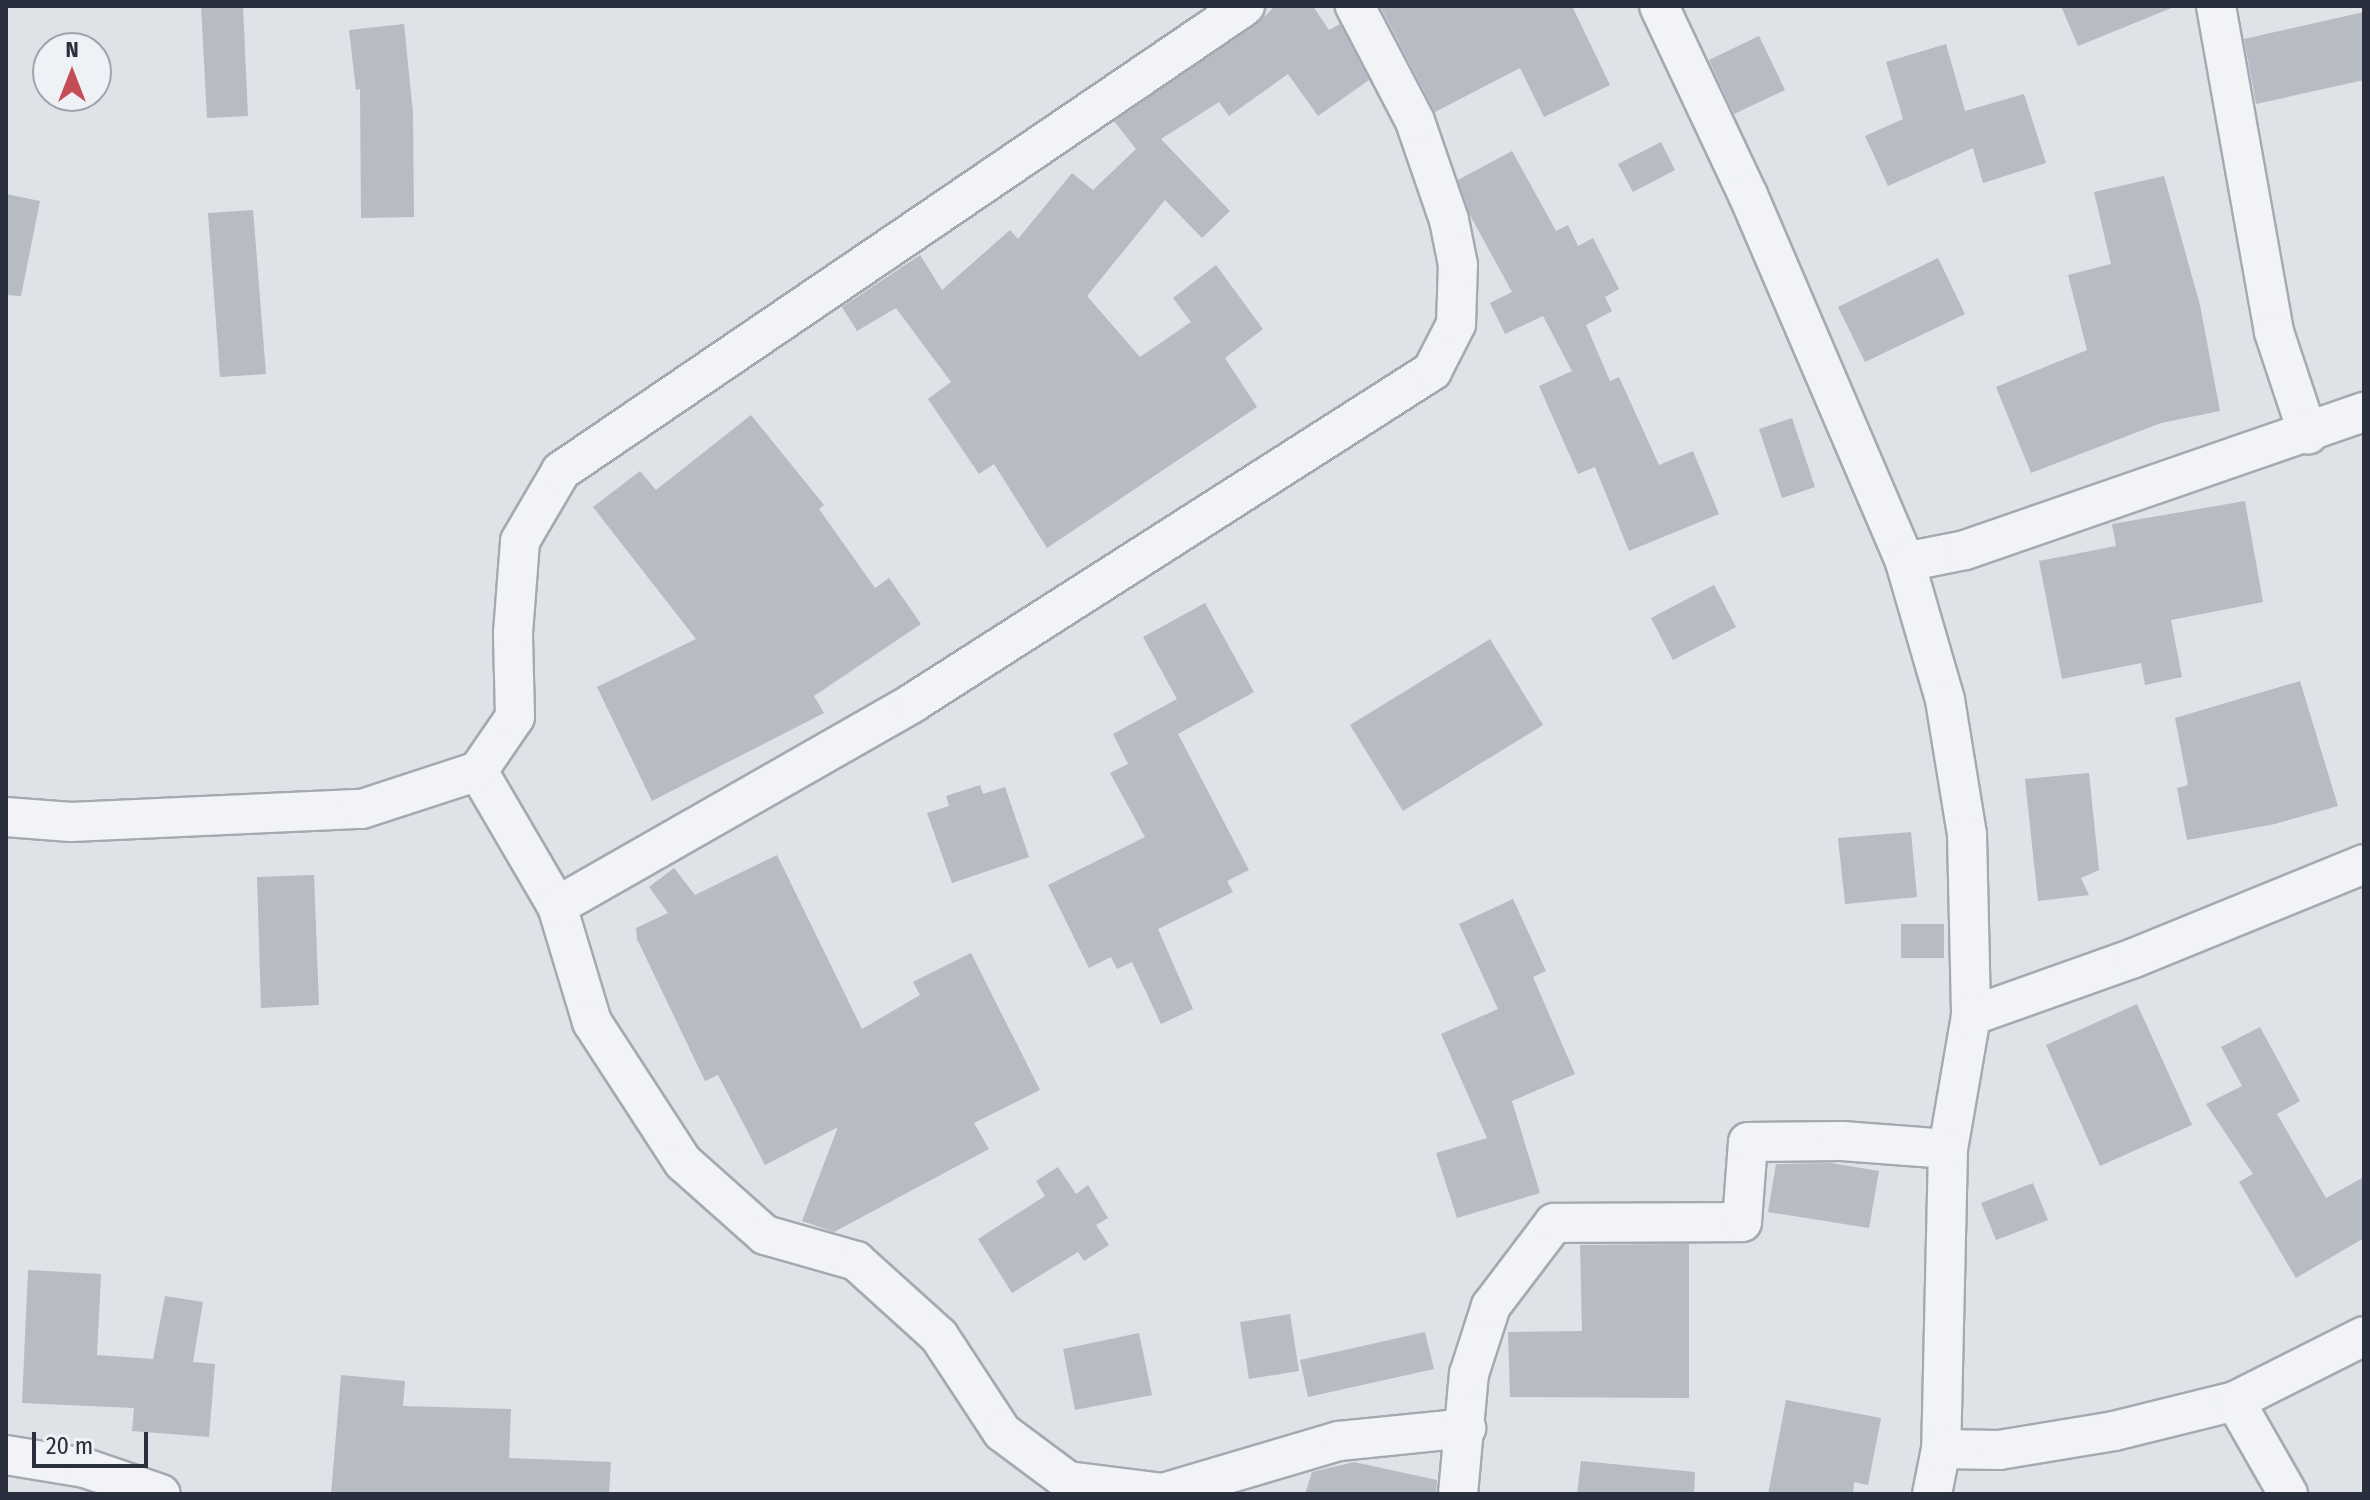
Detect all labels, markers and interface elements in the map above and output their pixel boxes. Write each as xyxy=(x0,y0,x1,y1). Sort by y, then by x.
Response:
north arrow xyxy=(32,32,112,112)
text: N xyxy=(65,36,79,63)
scale bar xyxy=(36,1416,152,1466)
text: 20 m xyxy=(46,1432,93,1460)

